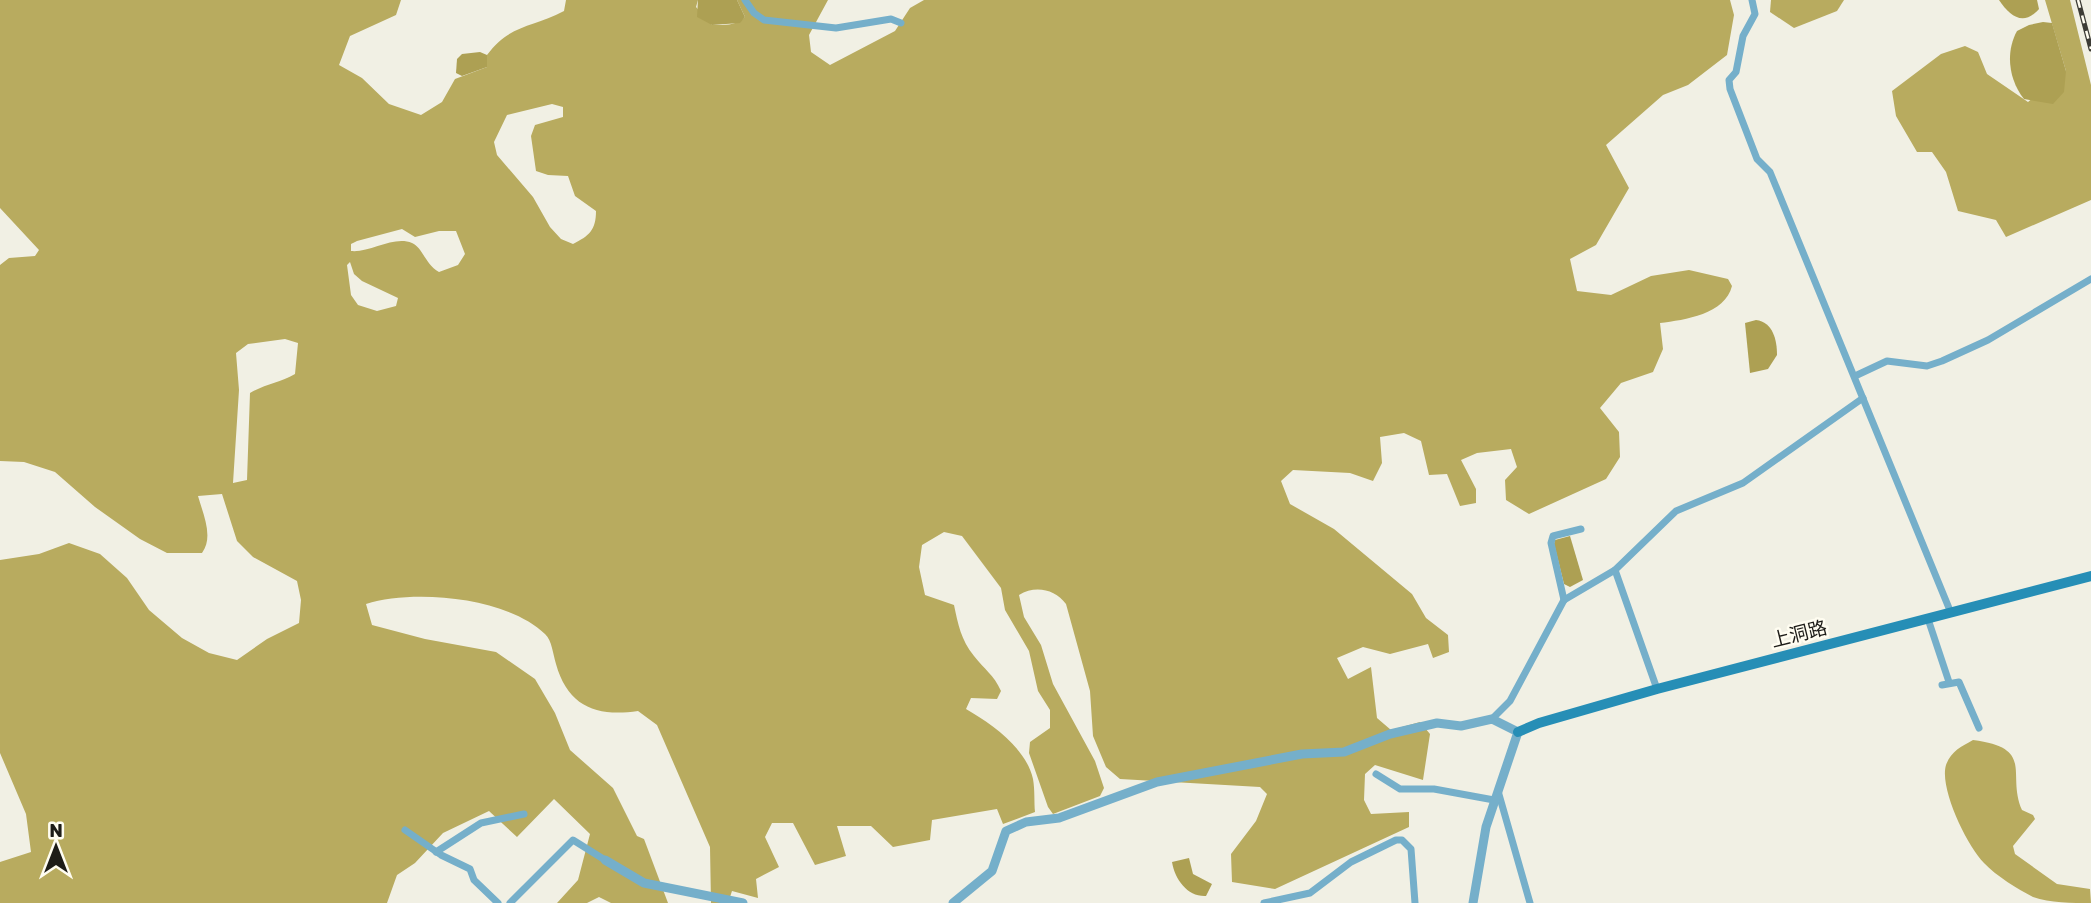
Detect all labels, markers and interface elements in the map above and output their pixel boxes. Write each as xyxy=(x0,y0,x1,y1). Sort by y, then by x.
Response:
street label: 上洞路 xyxy=(1769,616,1829,652)
north arrow xyxy=(21,812,91,882)
text: N xyxy=(49,819,63,842)

